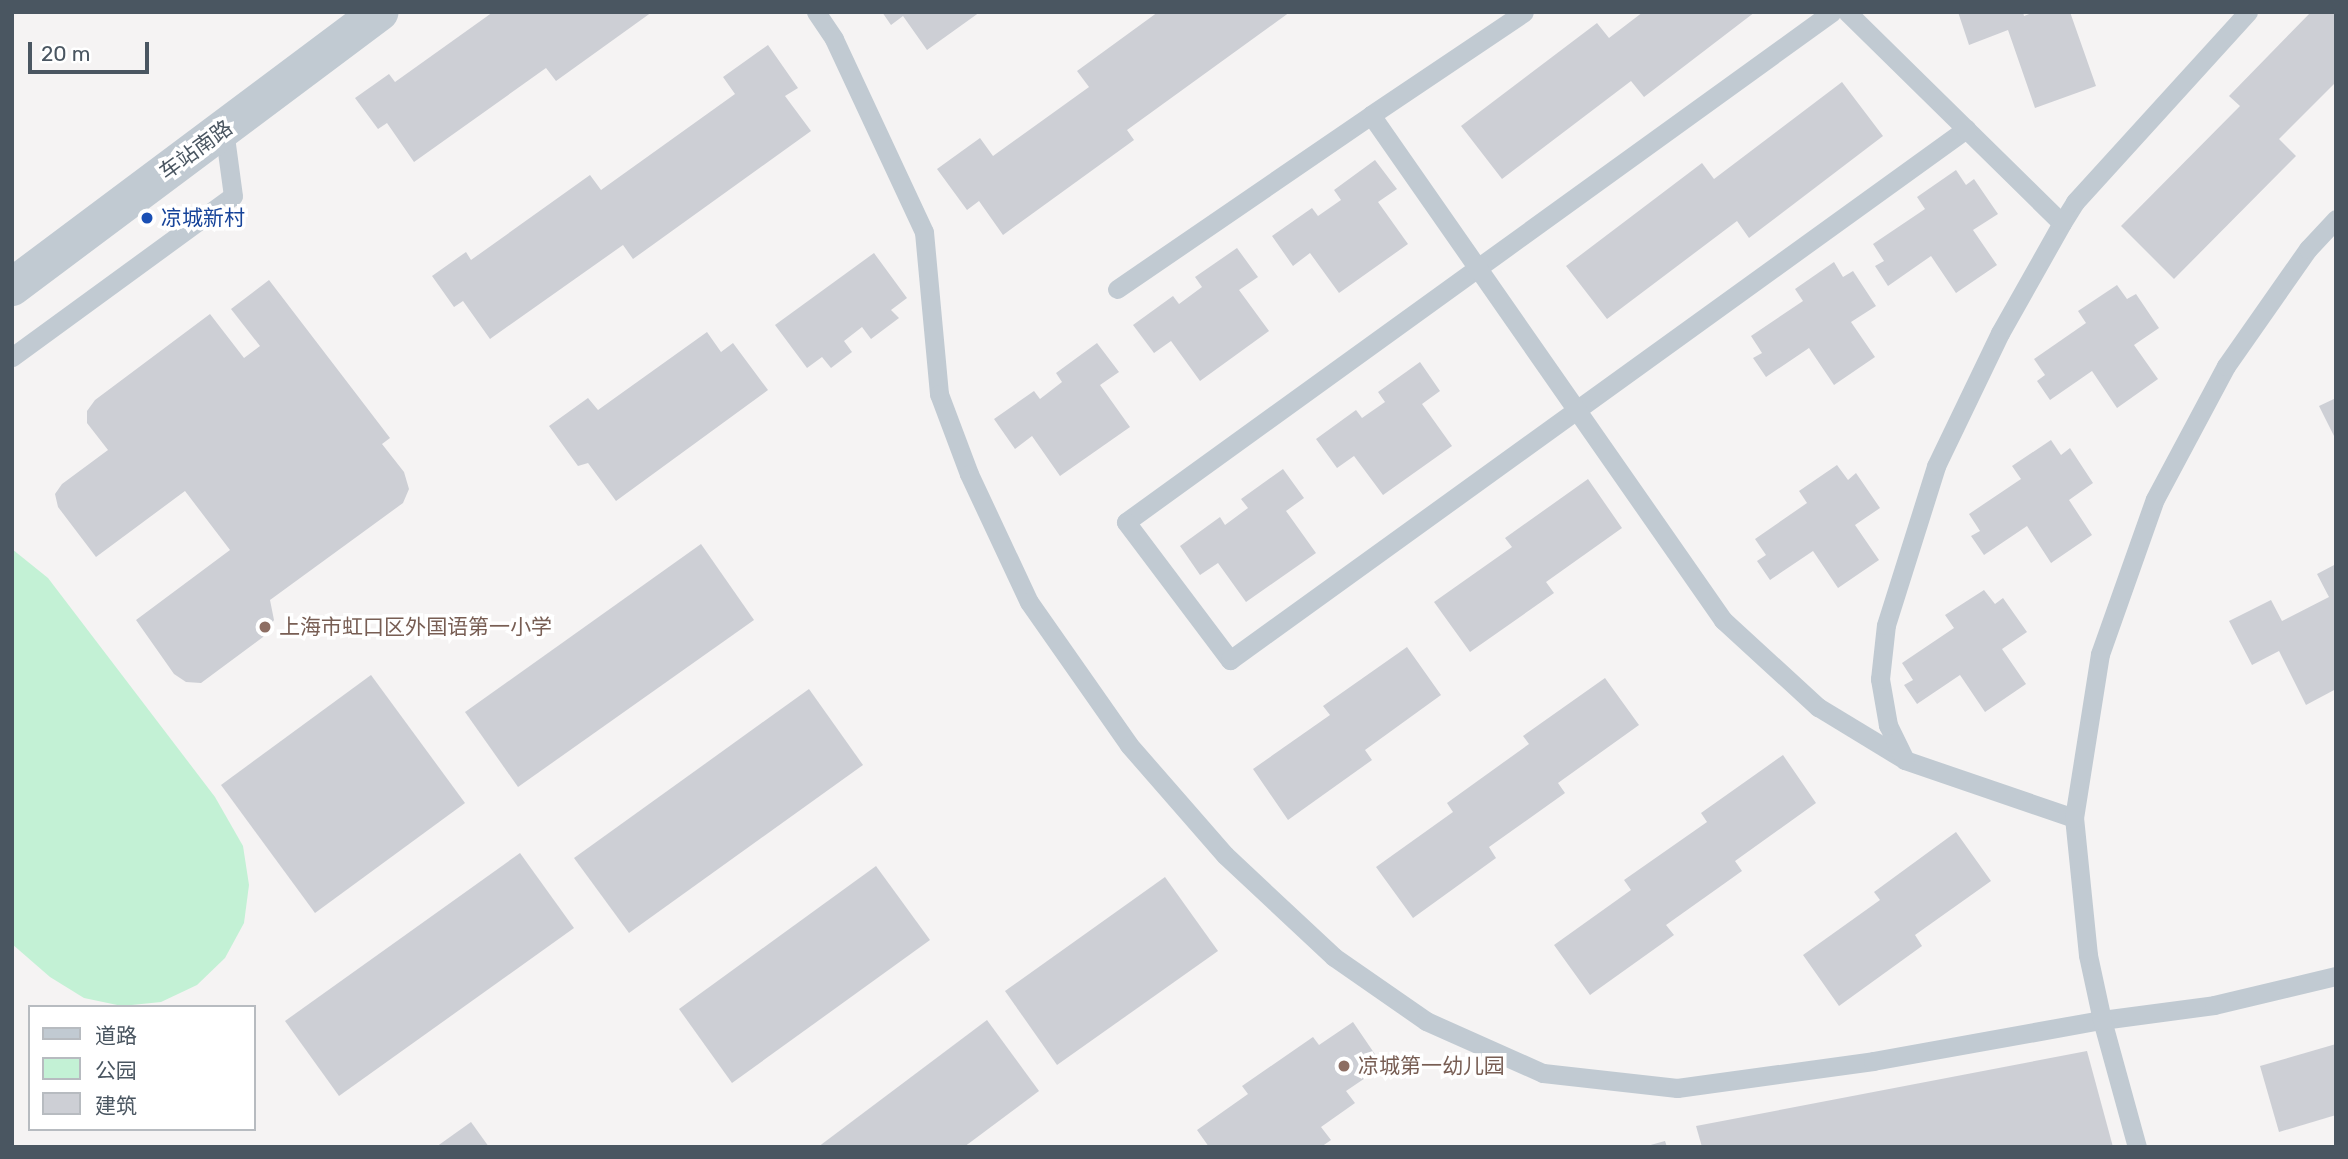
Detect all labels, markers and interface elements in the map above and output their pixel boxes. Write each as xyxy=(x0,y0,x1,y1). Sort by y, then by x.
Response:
scale bar xyxy=(32,28,152,72)
text: 20 m xyxy=(41,41,90,66)
street label: 车站南路 xyxy=(155,115,237,185)
place label: 凉城新村 xyxy=(161,205,245,231)
marker: 凉城新村 xyxy=(139,210,155,226)
place label: 上海市虹口区外国语第一小学 xyxy=(279,614,552,640)
marker: 上海市虹口区外国语第一小学 xyxy=(257,619,273,635)
legend xyxy=(28,1005,256,1131)
text: 道路 xyxy=(95,1023,137,1048)
place label: 凉城第一幼儿园 xyxy=(1358,1053,1505,1079)
text: 公园 xyxy=(95,1058,137,1083)
marker: 凉城第一幼儿园 xyxy=(1336,1058,1352,1074)
text: 建筑 xyxy=(95,1093,137,1118)

